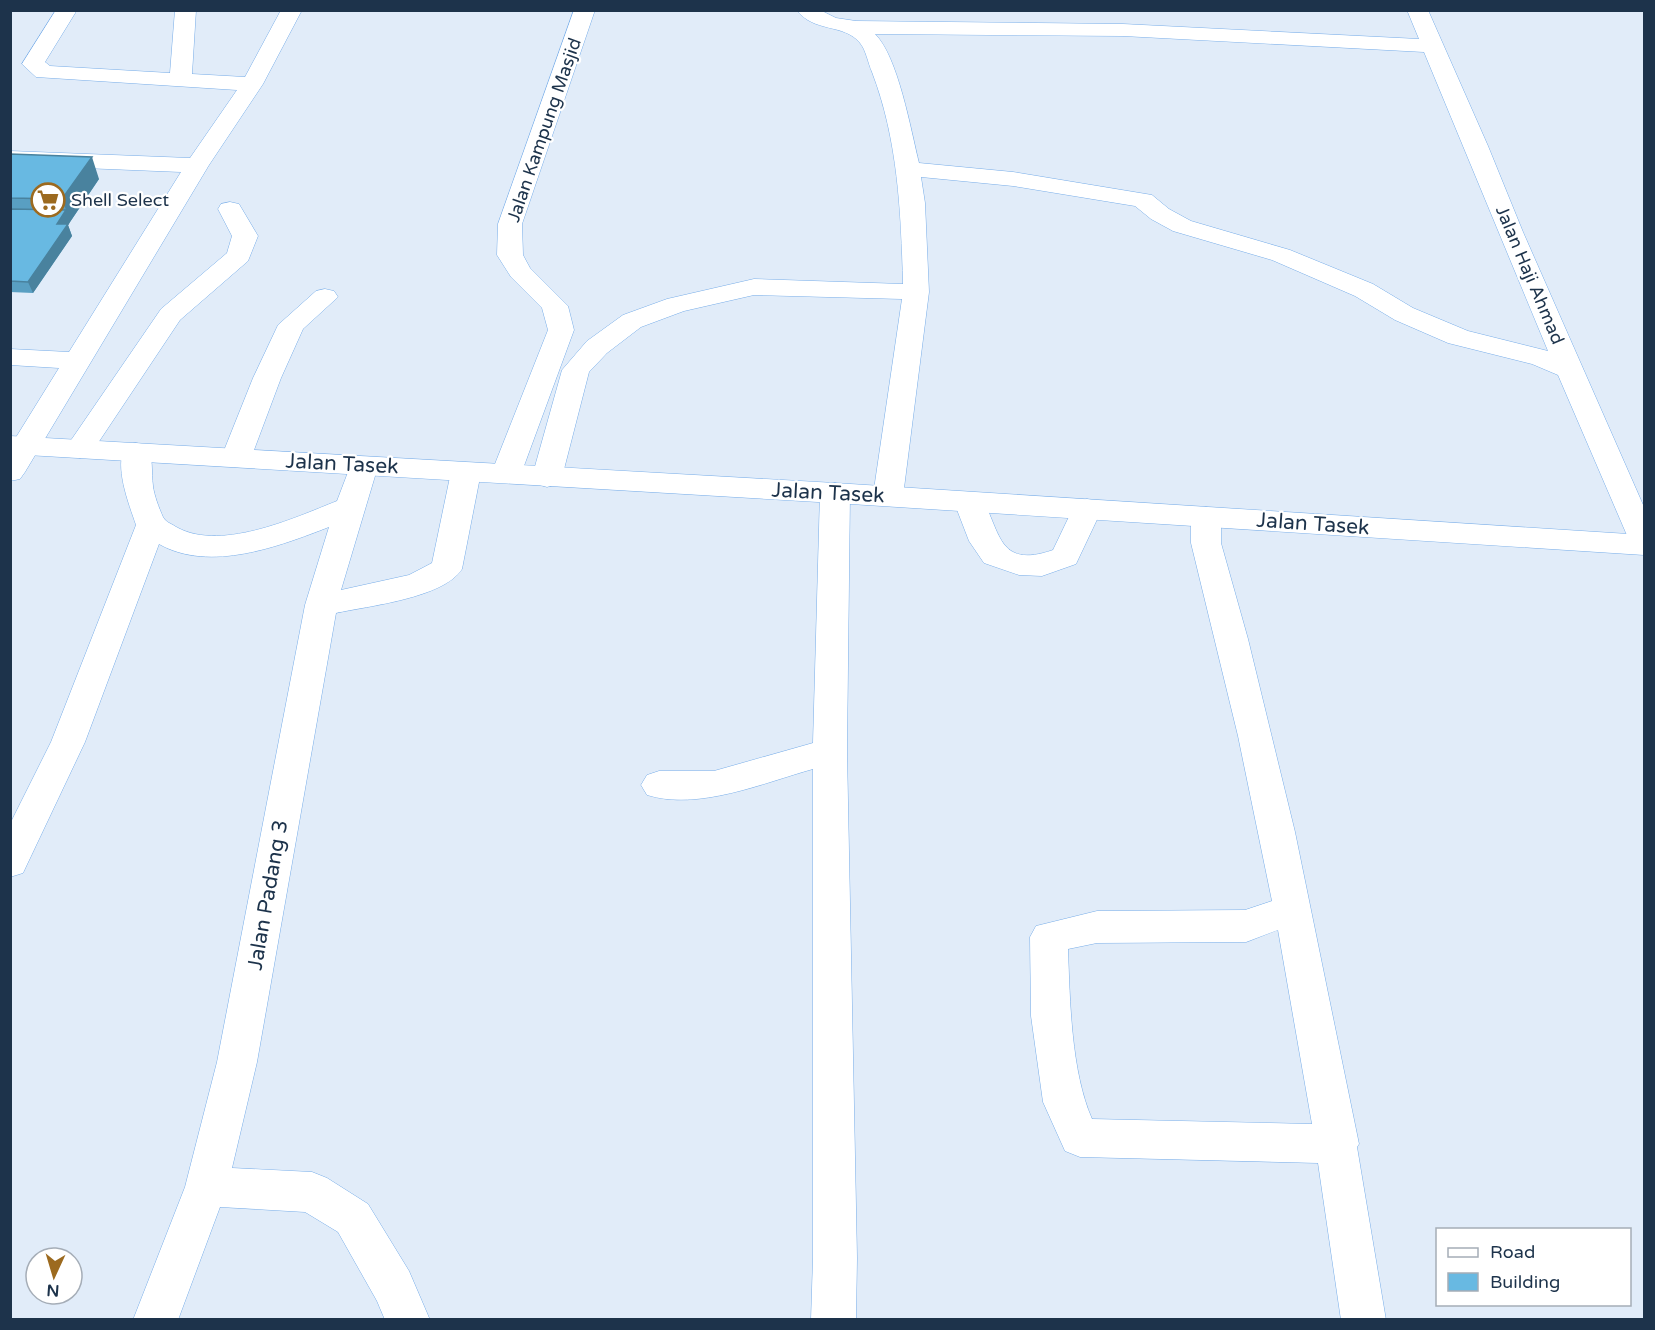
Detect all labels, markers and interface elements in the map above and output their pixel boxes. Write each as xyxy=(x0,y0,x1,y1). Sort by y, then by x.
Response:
street label: Jalan Kampung Masjid xyxy=(502,35,586,225)
supermarket icon: Shell Select xyxy=(30,182,66,218)
place label: Shell Select xyxy=(71,189,169,211)
street label: Jalan Haji Ahmad xyxy=(1491,202,1569,348)
street label: Jalan Tasek xyxy=(285,449,399,479)
street label: Jalan Tasek xyxy=(771,478,885,508)
street label: Jalan Tasek xyxy=(1256,508,1370,540)
street label: Jalan Padang 3 xyxy=(242,818,294,972)
legend xyxy=(1436,1228,1631,1306)
text: Road xyxy=(1490,1241,1535,1263)
north arrow xyxy=(24,1246,84,1306)
text: Building xyxy=(1490,1271,1560,1293)
text: N xyxy=(46,1280,60,1300)

